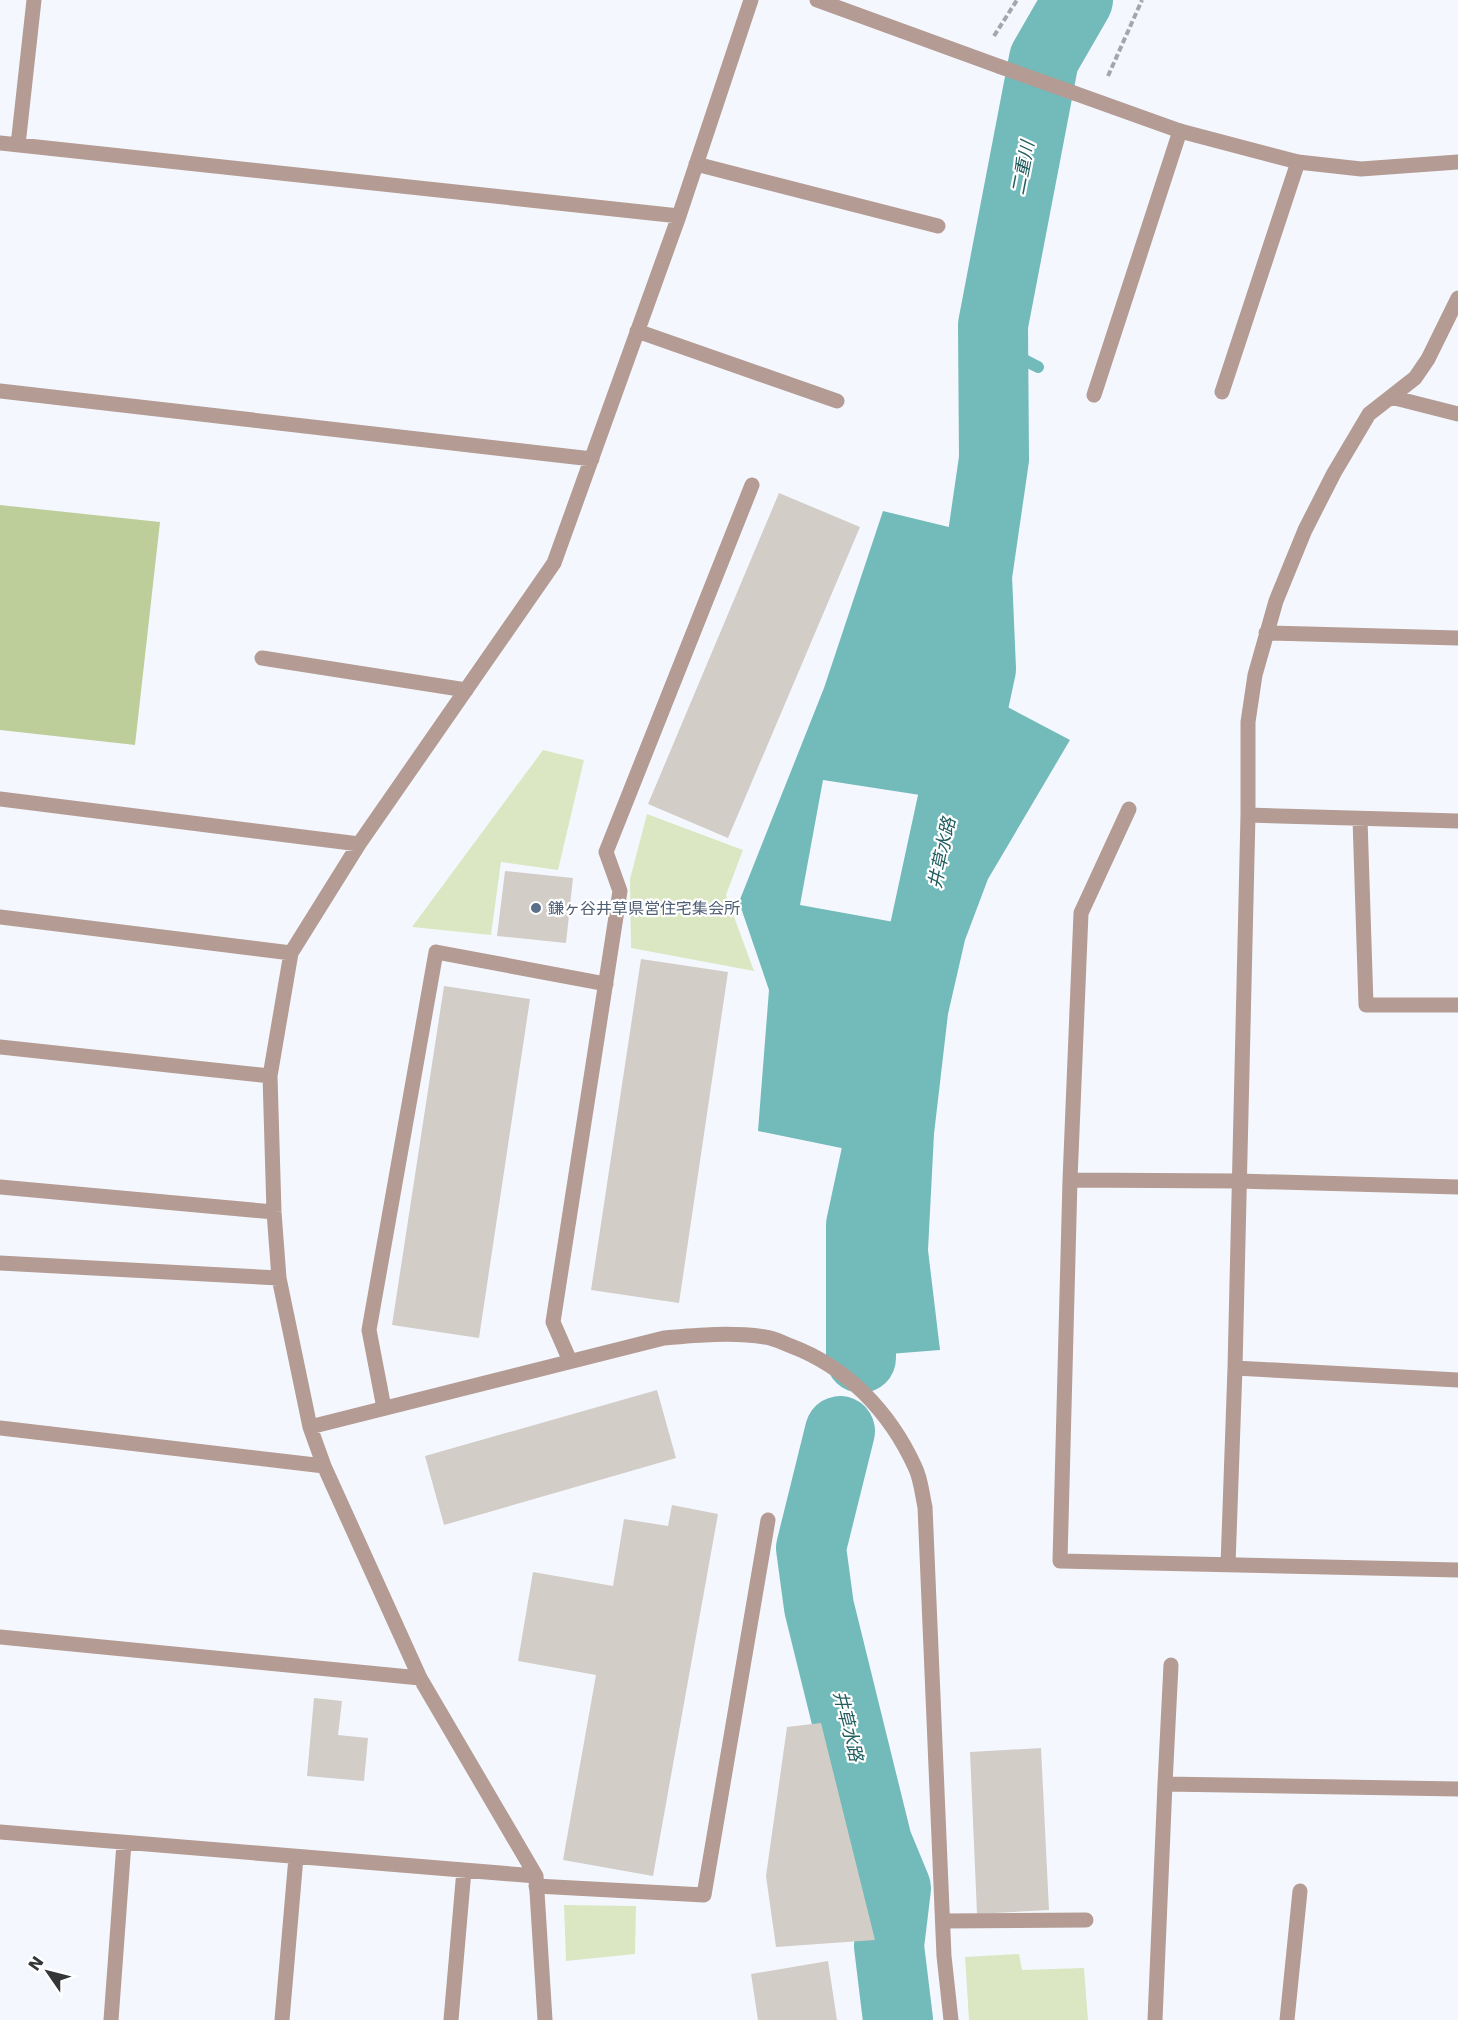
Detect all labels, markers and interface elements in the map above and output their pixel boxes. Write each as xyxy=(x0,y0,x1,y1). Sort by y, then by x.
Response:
water label: 二重川 xyxy=(1007,137,1038,196)
water label: 井草水路 xyxy=(924,814,960,890)
place label: 鎌ヶ谷井草県営住宅集会所 xyxy=(548,899,740,918)
marker: 鎌ヶ谷井草県営住宅集会所 xyxy=(529,901,543,915)
water label: 井草水路 xyxy=(830,1688,868,1765)
north arrow xyxy=(18,1942,78,2002)
text: N xyxy=(25,1953,48,1975)

